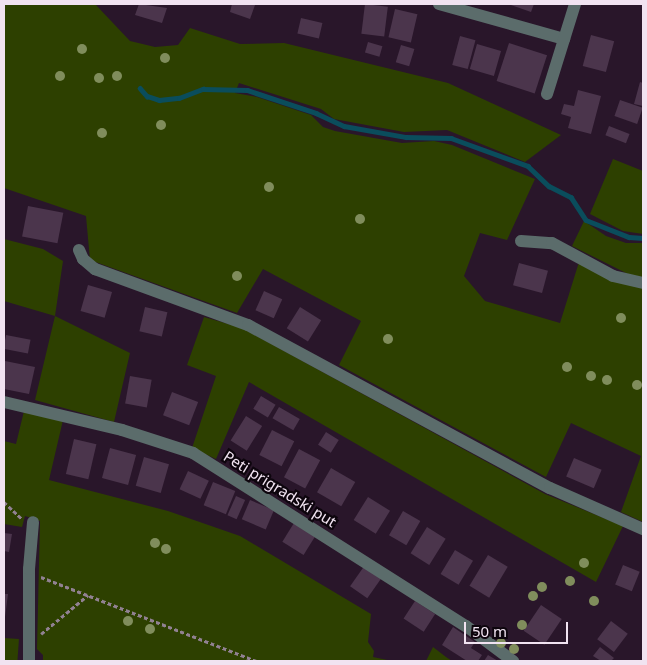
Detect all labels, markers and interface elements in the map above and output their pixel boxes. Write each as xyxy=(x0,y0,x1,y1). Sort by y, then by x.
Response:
street label: Peti prigradski put xyxy=(220,447,340,531)
scale bar xyxy=(467,612,571,644)
text: 50 m xyxy=(472,621,507,641)

